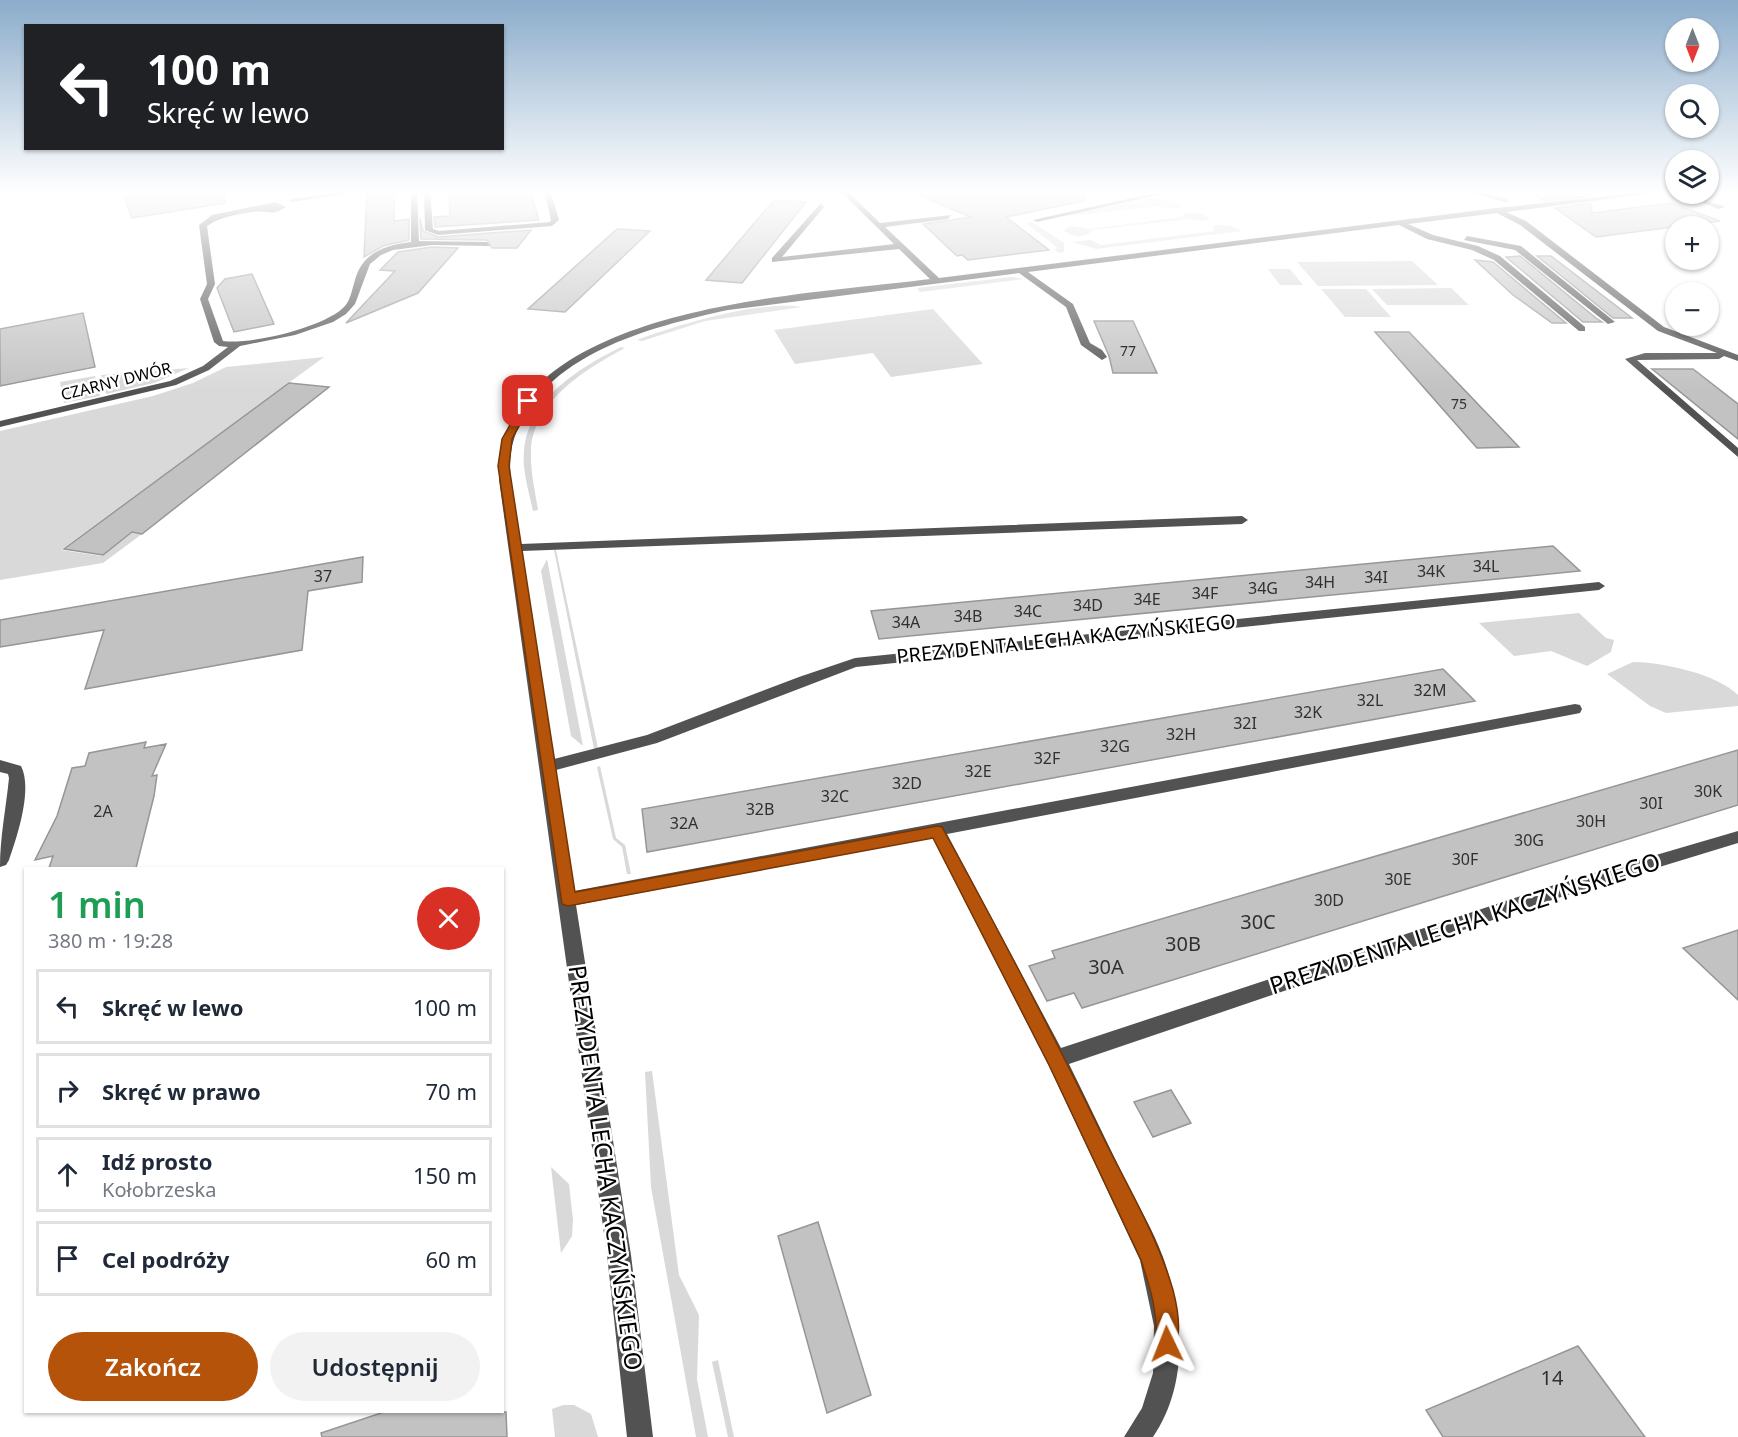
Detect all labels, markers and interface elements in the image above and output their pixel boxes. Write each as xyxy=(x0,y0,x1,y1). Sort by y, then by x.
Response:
north arrow xyxy=(1665,18,1719,72)
map controls xyxy=(1665,18,1719,336)
text: 100 m xyxy=(147,40,271,97)
icon: left xyxy=(48,48,126,126)
button: search xyxy=(1665,84,1719,138)
text: Skręć w lewo xyxy=(147,94,310,131)
button: layers xyxy=(1665,150,1719,204)
button: + xyxy=(1665,216,1719,270)
button: − xyxy=(1665,282,1719,336)
house number: 77 xyxy=(1120,341,1136,360)
street label: CZARNY DWÓR xyxy=(58,357,174,405)
pin xyxy=(502,375,553,426)
icon: arrive xyxy=(511,384,544,417)
house number: 75 xyxy=(1451,394,1467,413)
house number: 34L xyxy=(1473,555,1499,577)
house number: 34K xyxy=(1417,560,1445,582)
house number: 37 xyxy=(314,565,332,587)
house number: 34I xyxy=(1364,566,1388,588)
house number: 34H xyxy=(1305,571,1335,593)
house number: 34G xyxy=(1248,577,1278,599)
house number: 34F xyxy=(1192,582,1218,604)
house number: 34E xyxy=(1133,588,1161,610)
house number: 34D xyxy=(1073,594,1103,616)
house number: 34C xyxy=(1014,600,1042,622)
house number: 34B xyxy=(954,605,982,627)
street label: PREZYDENTA LECHA KACZYŃSKIEGO xyxy=(895,607,1237,670)
house number: 34A xyxy=(892,611,921,633)
house number: 32M xyxy=(1414,679,1446,701)
house number: 32L xyxy=(1357,689,1383,711)
house number: 32K xyxy=(1294,701,1322,723)
house number: 32I xyxy=(1233,712,1257,734)
house number: 32H xyxy=(1166,723,1196,745)
house number: 32G xyxy=(1100,735,1130,757)
house number: 32F xyxy=(1034,747,1060,769)
house number: 32E xyxy=(964,760,992,782)
house number: 32D xyxy=(892,772,922,794)
house number: 30K xyxy=(1694,780,1722,802)
house number: 32C xyxy=(821,785,849,807)
house number: 30I xyxy=(1639,792,1663,814)
house number: 32B xyxy=(746,798,774,820)
house number: 2A xyxy=(93,800,113,822)
house number: 30H xyxy=(1576,810,1606,832)
house number: 32A xyxy=(670,812,699,834)
house number: 30G xyxy=(1514,829,1544,851)
street label: PREZYDENTA LECHA KACZYŃSKIEGO xyxy=(1265,844,1664,1001)
house number: 30F xyxy=(1452,848,1478,870)
house number: 30E xyxy=(1384,868,1412,890)
text: 1 min xyxy=(48,880,146,929)
button: close xyxy=(417,887,480,950)
house number: 30D xyxy=(1314,889,1344,911)
house number: 30C xyxy=(1240,908,1276,935)
text: 380 m · 19:28 xyxy=(48,927,173,954)
house number: 30B xyxy=(1165,930,1201,957)
house number: 30A xyxy=(1088,953,1124,980)
street label: PREZYDENTA LECHA KACZYŃSKIEGO xyxy=(562,963,651,1373)
icon: left xyxy=(51,990,84,1023)
text: Skręć w lewo xyxy=(102,992,244,1022)
text: 100 m xyxy=(413,992,477,1022)
icon: right xyxy=(51,1074,84,1107)
text: Skręć w prawo xyxy=(102,1076,261,1106)
text: 70 m xyxy=(426,1076,477,1106)
text: Idź prosto xyxy=(102,1146,212,1176)
icon: ahead xyxy=(51,1158,84,1191)
text: 150 m xyxy=(413,1160,477,1190)
text: Kołobrzeska xyxy=(102,1176,216,1203)
icon: arrive xyxy=(51,1242,84,1275)
text: Cel podróży xyxy=(102,1244,229,1274)
text: 60 m xyxy=(426,1244,477,1274)
position arrow xyxy=(1135,1312,1199,1376)
button: Zakończ xyxy=(48,1332,258,1401)
button: Udostępnij xyxy=(270,1332,480,1401)
house number: 14 xyxy=(1541,1364,1564,1391)

